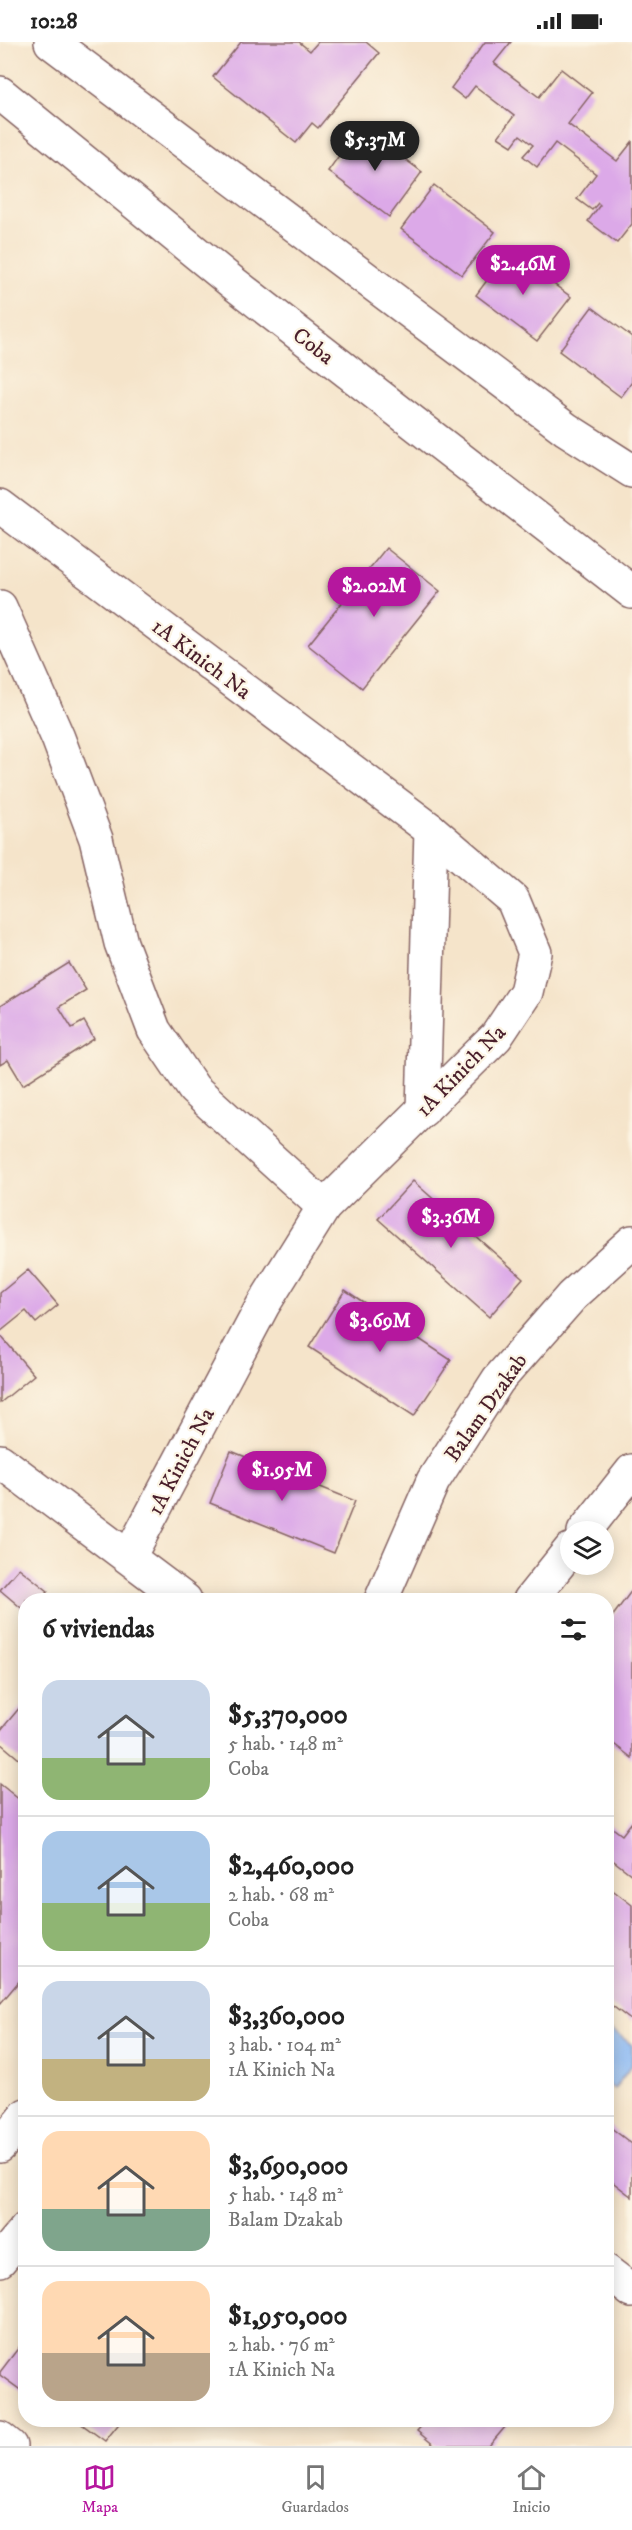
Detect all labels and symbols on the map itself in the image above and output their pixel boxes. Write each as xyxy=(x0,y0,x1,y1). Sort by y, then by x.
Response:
pin: $5.37M xyxy=(326,121,424,172)
pin: $2.46M xyxy=(474,245,572,296)
street label: Coba xyxy=(287,322,340,371)
pin: $2.02M xyxy=(325,567,423,618)
street label: 1A Kinich Na xyxy=(146,613,257,706)
street label: 1A Kinich Na xyxy=(410,1019,512,1123)
pin: $3.36M xyxy=(402,1198,500,1249)
pin: $3.69M xyxy=(331,1302,429,1353)
street label: Balam Dzakab xyxy=(439,1348,534,1467)
street label: 1A Kinich Na xyxy=(142,1403,221,1520)
pin: $1.95M xyxy=(233,1451,331,1502)

